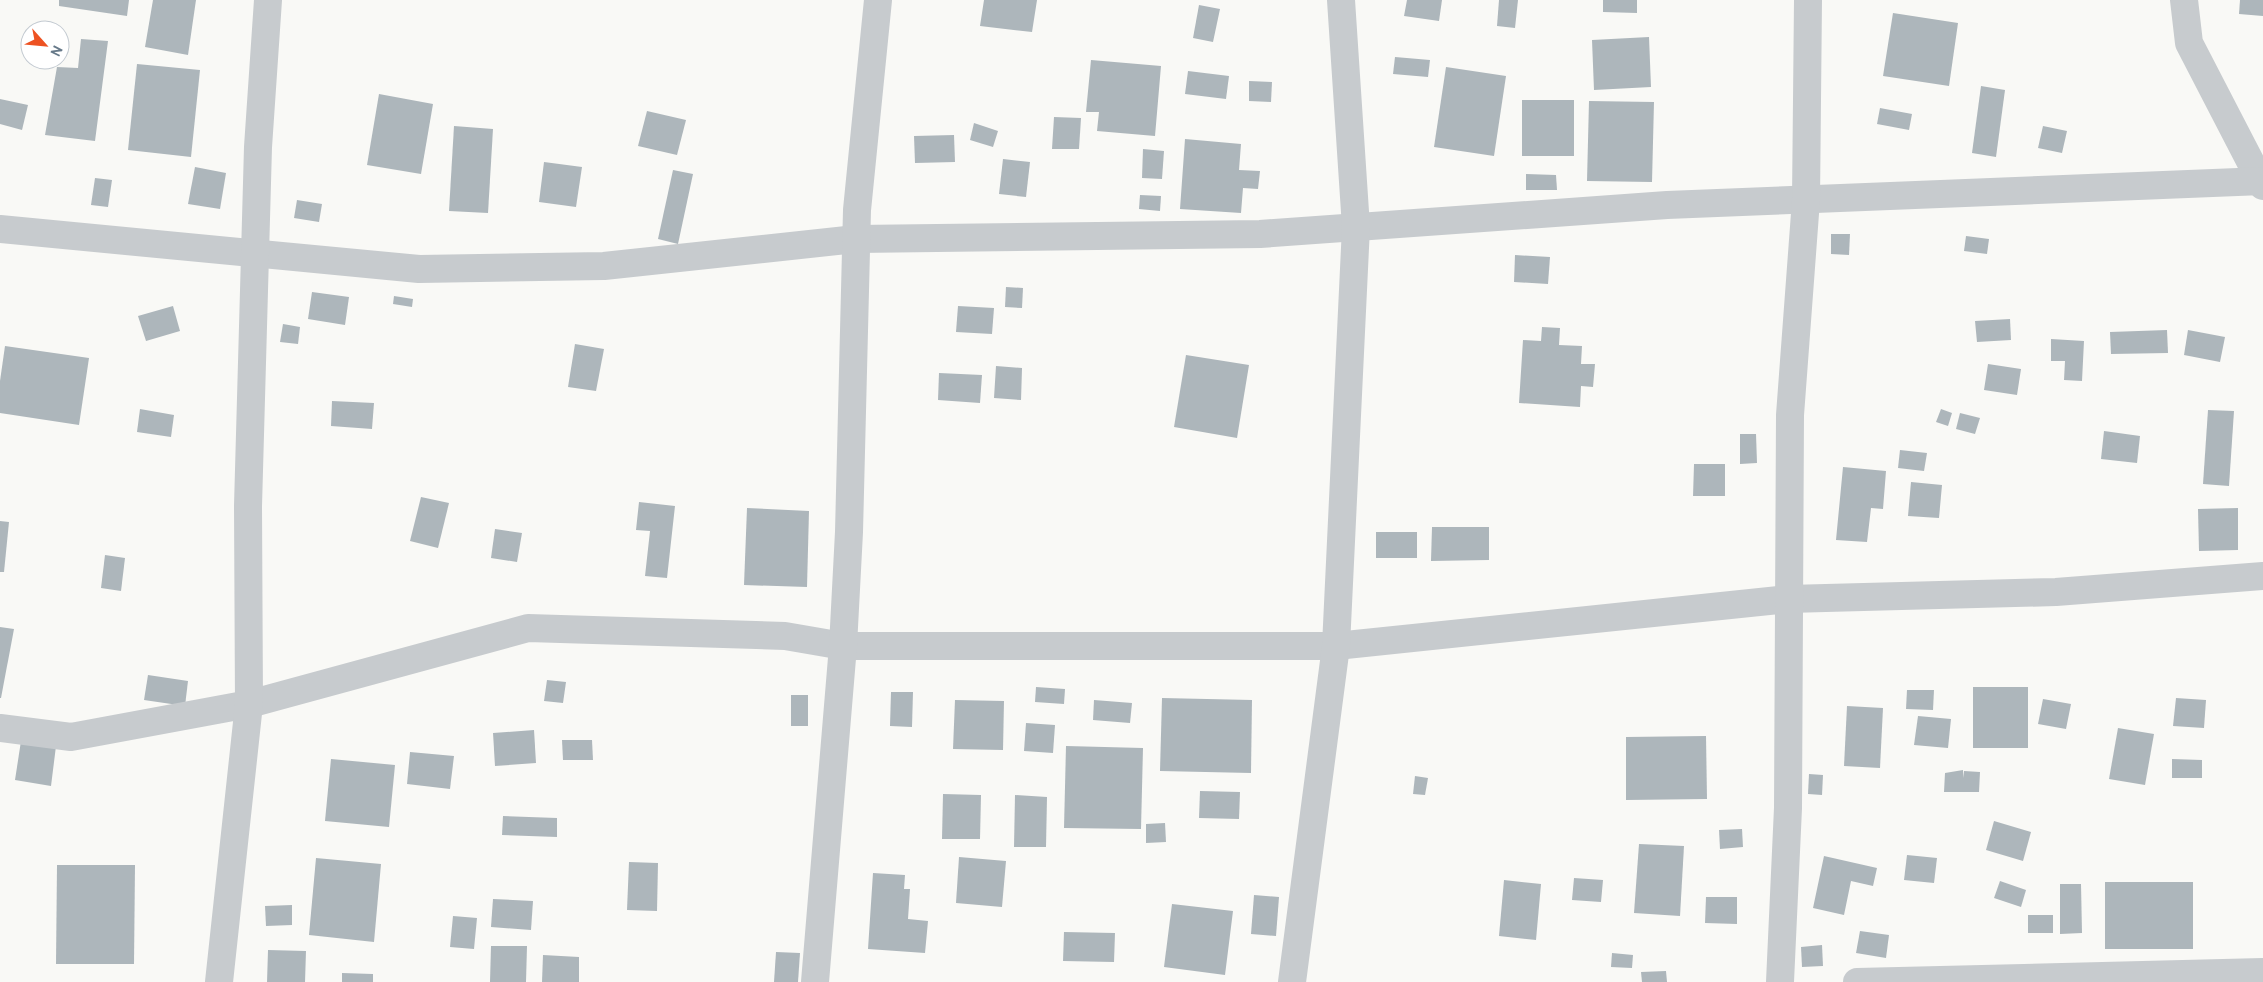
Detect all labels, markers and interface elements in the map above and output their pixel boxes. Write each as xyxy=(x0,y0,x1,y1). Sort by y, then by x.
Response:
north arrow xyxy=(20,20,70,70)
text: N xyxy=(45,42,65,59)

